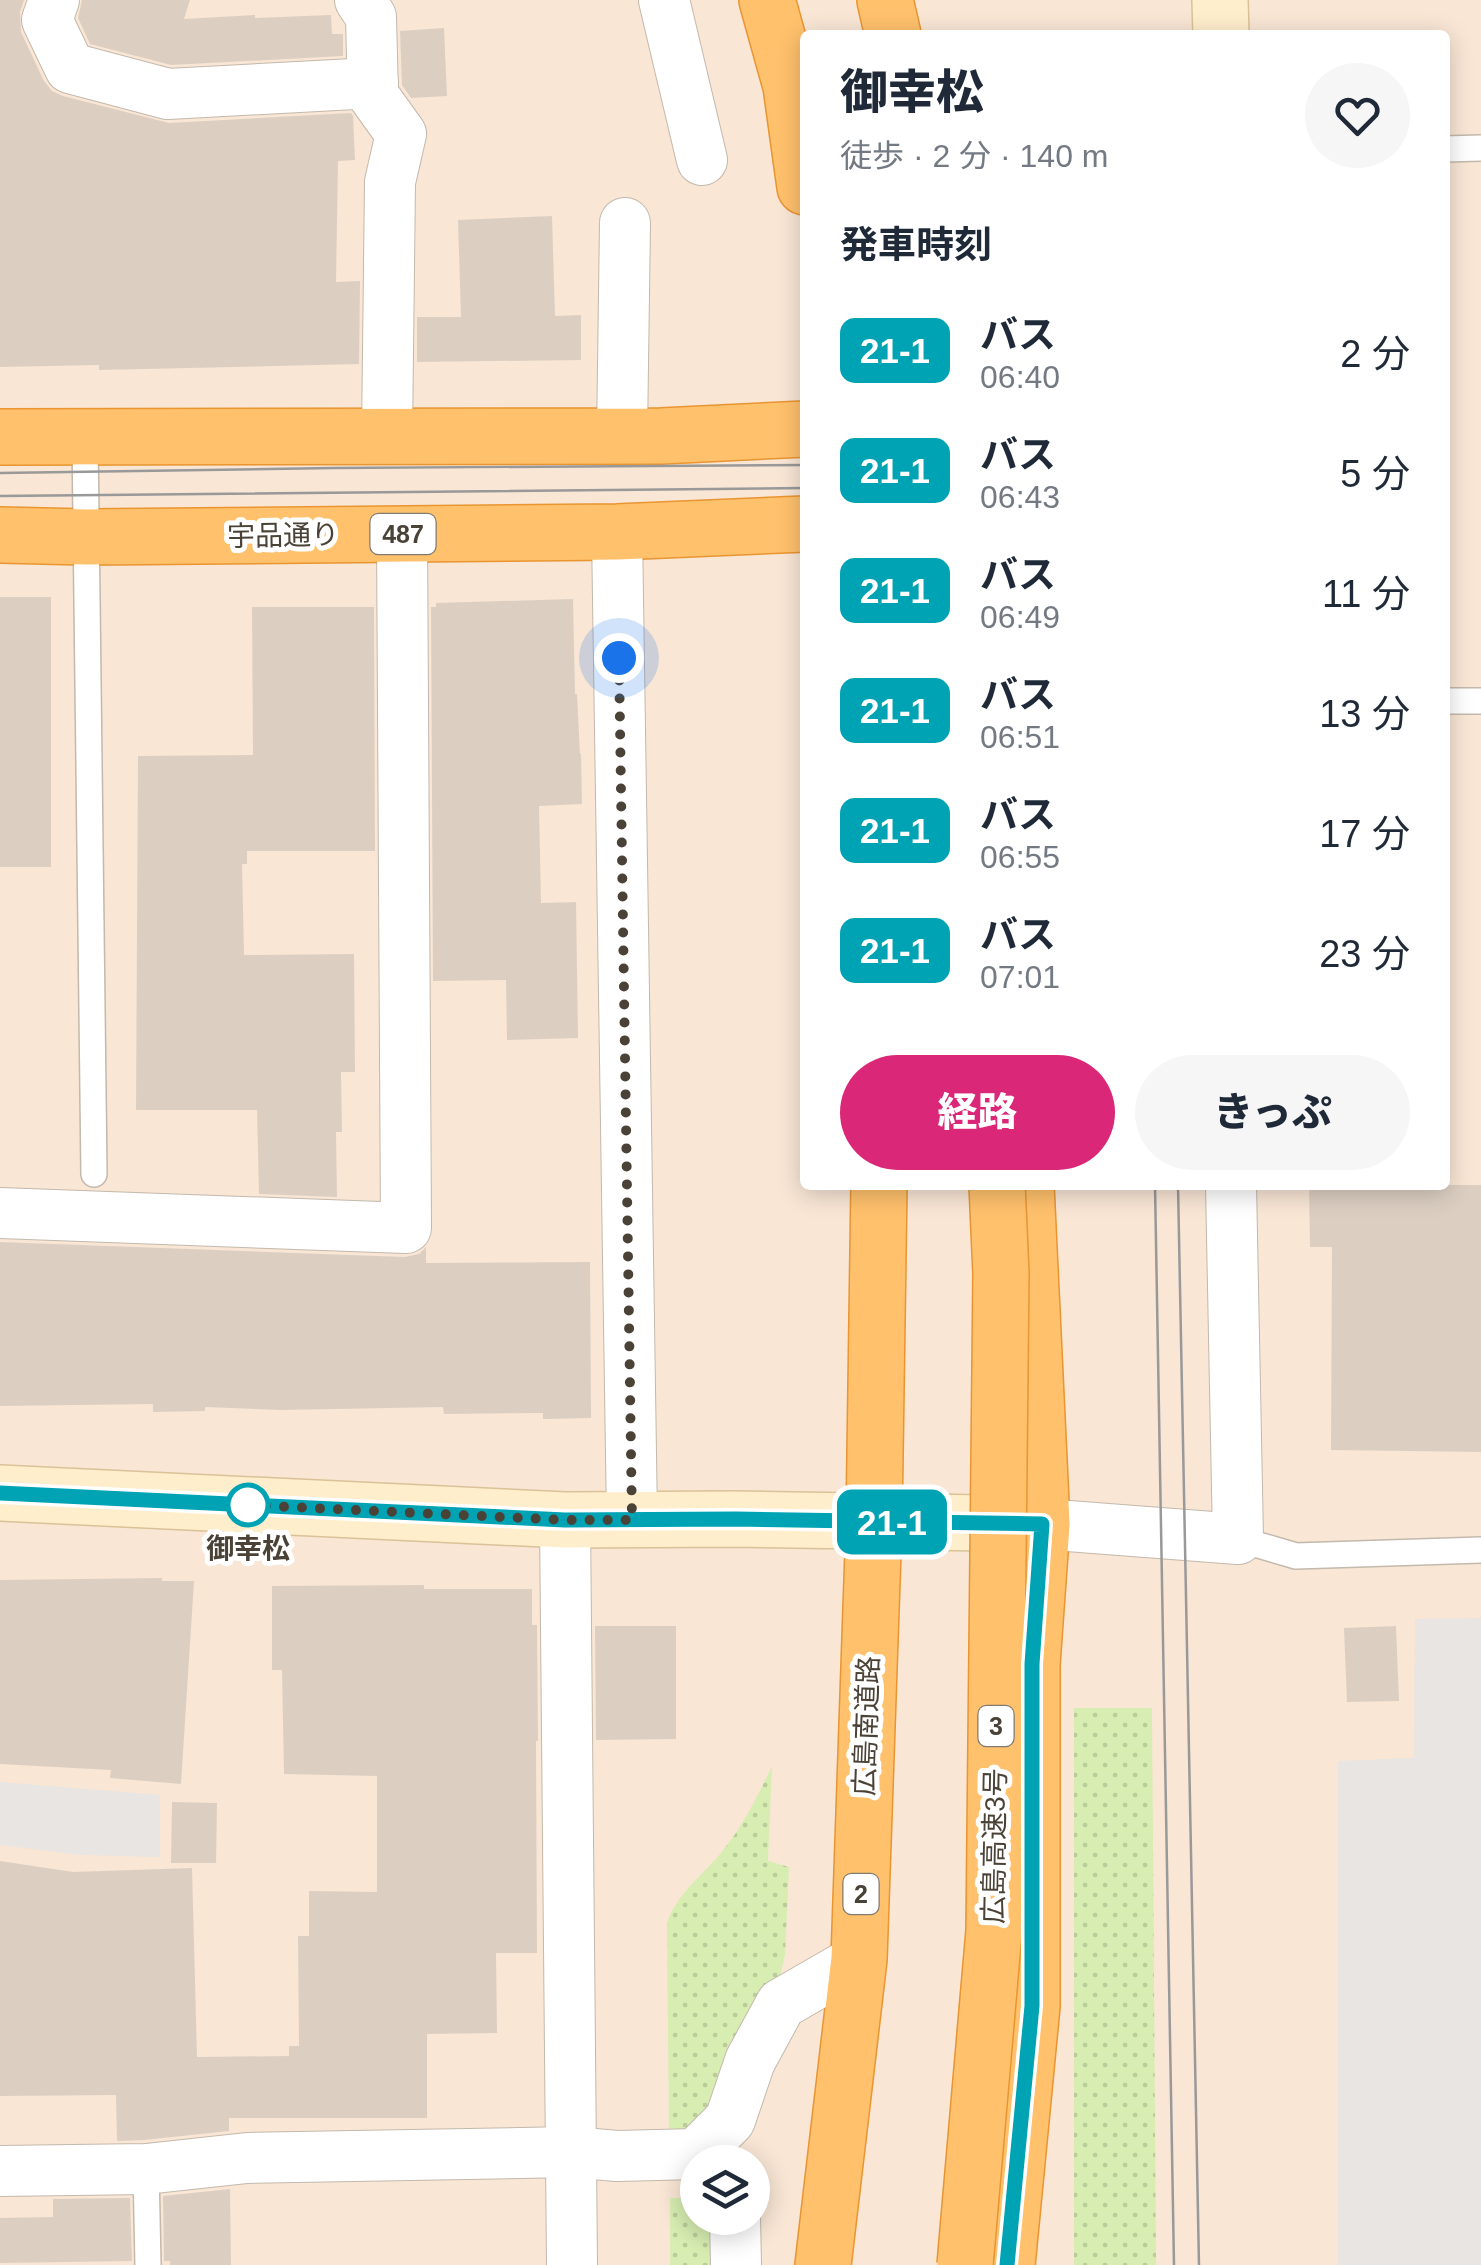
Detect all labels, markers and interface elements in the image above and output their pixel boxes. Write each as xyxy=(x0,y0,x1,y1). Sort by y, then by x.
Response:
button: heart xyxy=(1305,63,1410,168)
text: 御幸松 xyxy=(840,66,984,119)
text: 徒歩 · 2 分 · 140 m xyxy=(840,138,1109,174)
text: 発車時刻 xyxy=(840,224,992,266)
text: バス xyxy=(980,314,1056,356)
text: 21-1 xyxy=(860,331,930,370)
text: 2 分 xyxy=(1340,333,1410,375)
text: 06:40 xyxy=(980,359,1060,395)
text: バス xyxy=(980,434,1056,476)
text: 21-1 xyxy=(860,451,930,490)
text: 5 分 xyxy=(1340,453,1410,495)
text: 06:43 xyxy=(980,479,1060,515)
road number: 487 xyxy=(370,514,436,554)
street label: 宇品通り xyxy=(227,519,339,552)
text: バス xyxy=(980,554,1056,596)
text: 21-1 xyxy=(860,571,930,610)
text: 11 分 xyxy=(1322,573,1410,615)
text: 06:49 xyxy=(980,599,1060,635)
your location xyxy=(594,633,644,683)
text: バス xyxy=(980,674,1056,716)
text: 21-1 xyxy=(860,691,930,730)
text: 13 分 xyxy=(1319,693,1410,735)
text: 06:51 xyxy=(980,719,1060,755)
text: バス xyxy=(980,794,1056,836)
text: 21-1 xyxy=(860,811,930,850)
text: 17 分 xyxy=(1319,813,1410,855)
text: 06:55 xyxy=(980,839,1060,875)
text: バス xyxy=(980,914,1056,956)
text: 21-1 xyxy=(860,931,930,970)
text: 23 分 xyxy=(1319,933,1410,975)
text: 07:01 xyxy=(980,959,1060,995)
button: 経路 xyxy=(840,1055,1115,1170)
button: きっぷ xyxy=(1135,1055,1410,1170)
marker: 御幸松 xyxy=(227,1484,269,1526)
line badge: 21-1 xyxy=(822,1490,962,1554)
text: 21-1 xyxy=(857,1503,927,1542)
place label: 御幸松 xyxy=(206,1533,290,1564)
street label: 広島南道路 xyxy=(849,1656,884,1797)
road number: 3 xyxy=(978,1706,1014,1746)
street label: 広島高速3号 xyxy=(978,1768,1011,1924)
road number: 2 xyxy=(844,1874,878,1914)
map controls xyxy=(680,2145,770,2235)
button: layers xyxy=(680,2145,770,2235)

